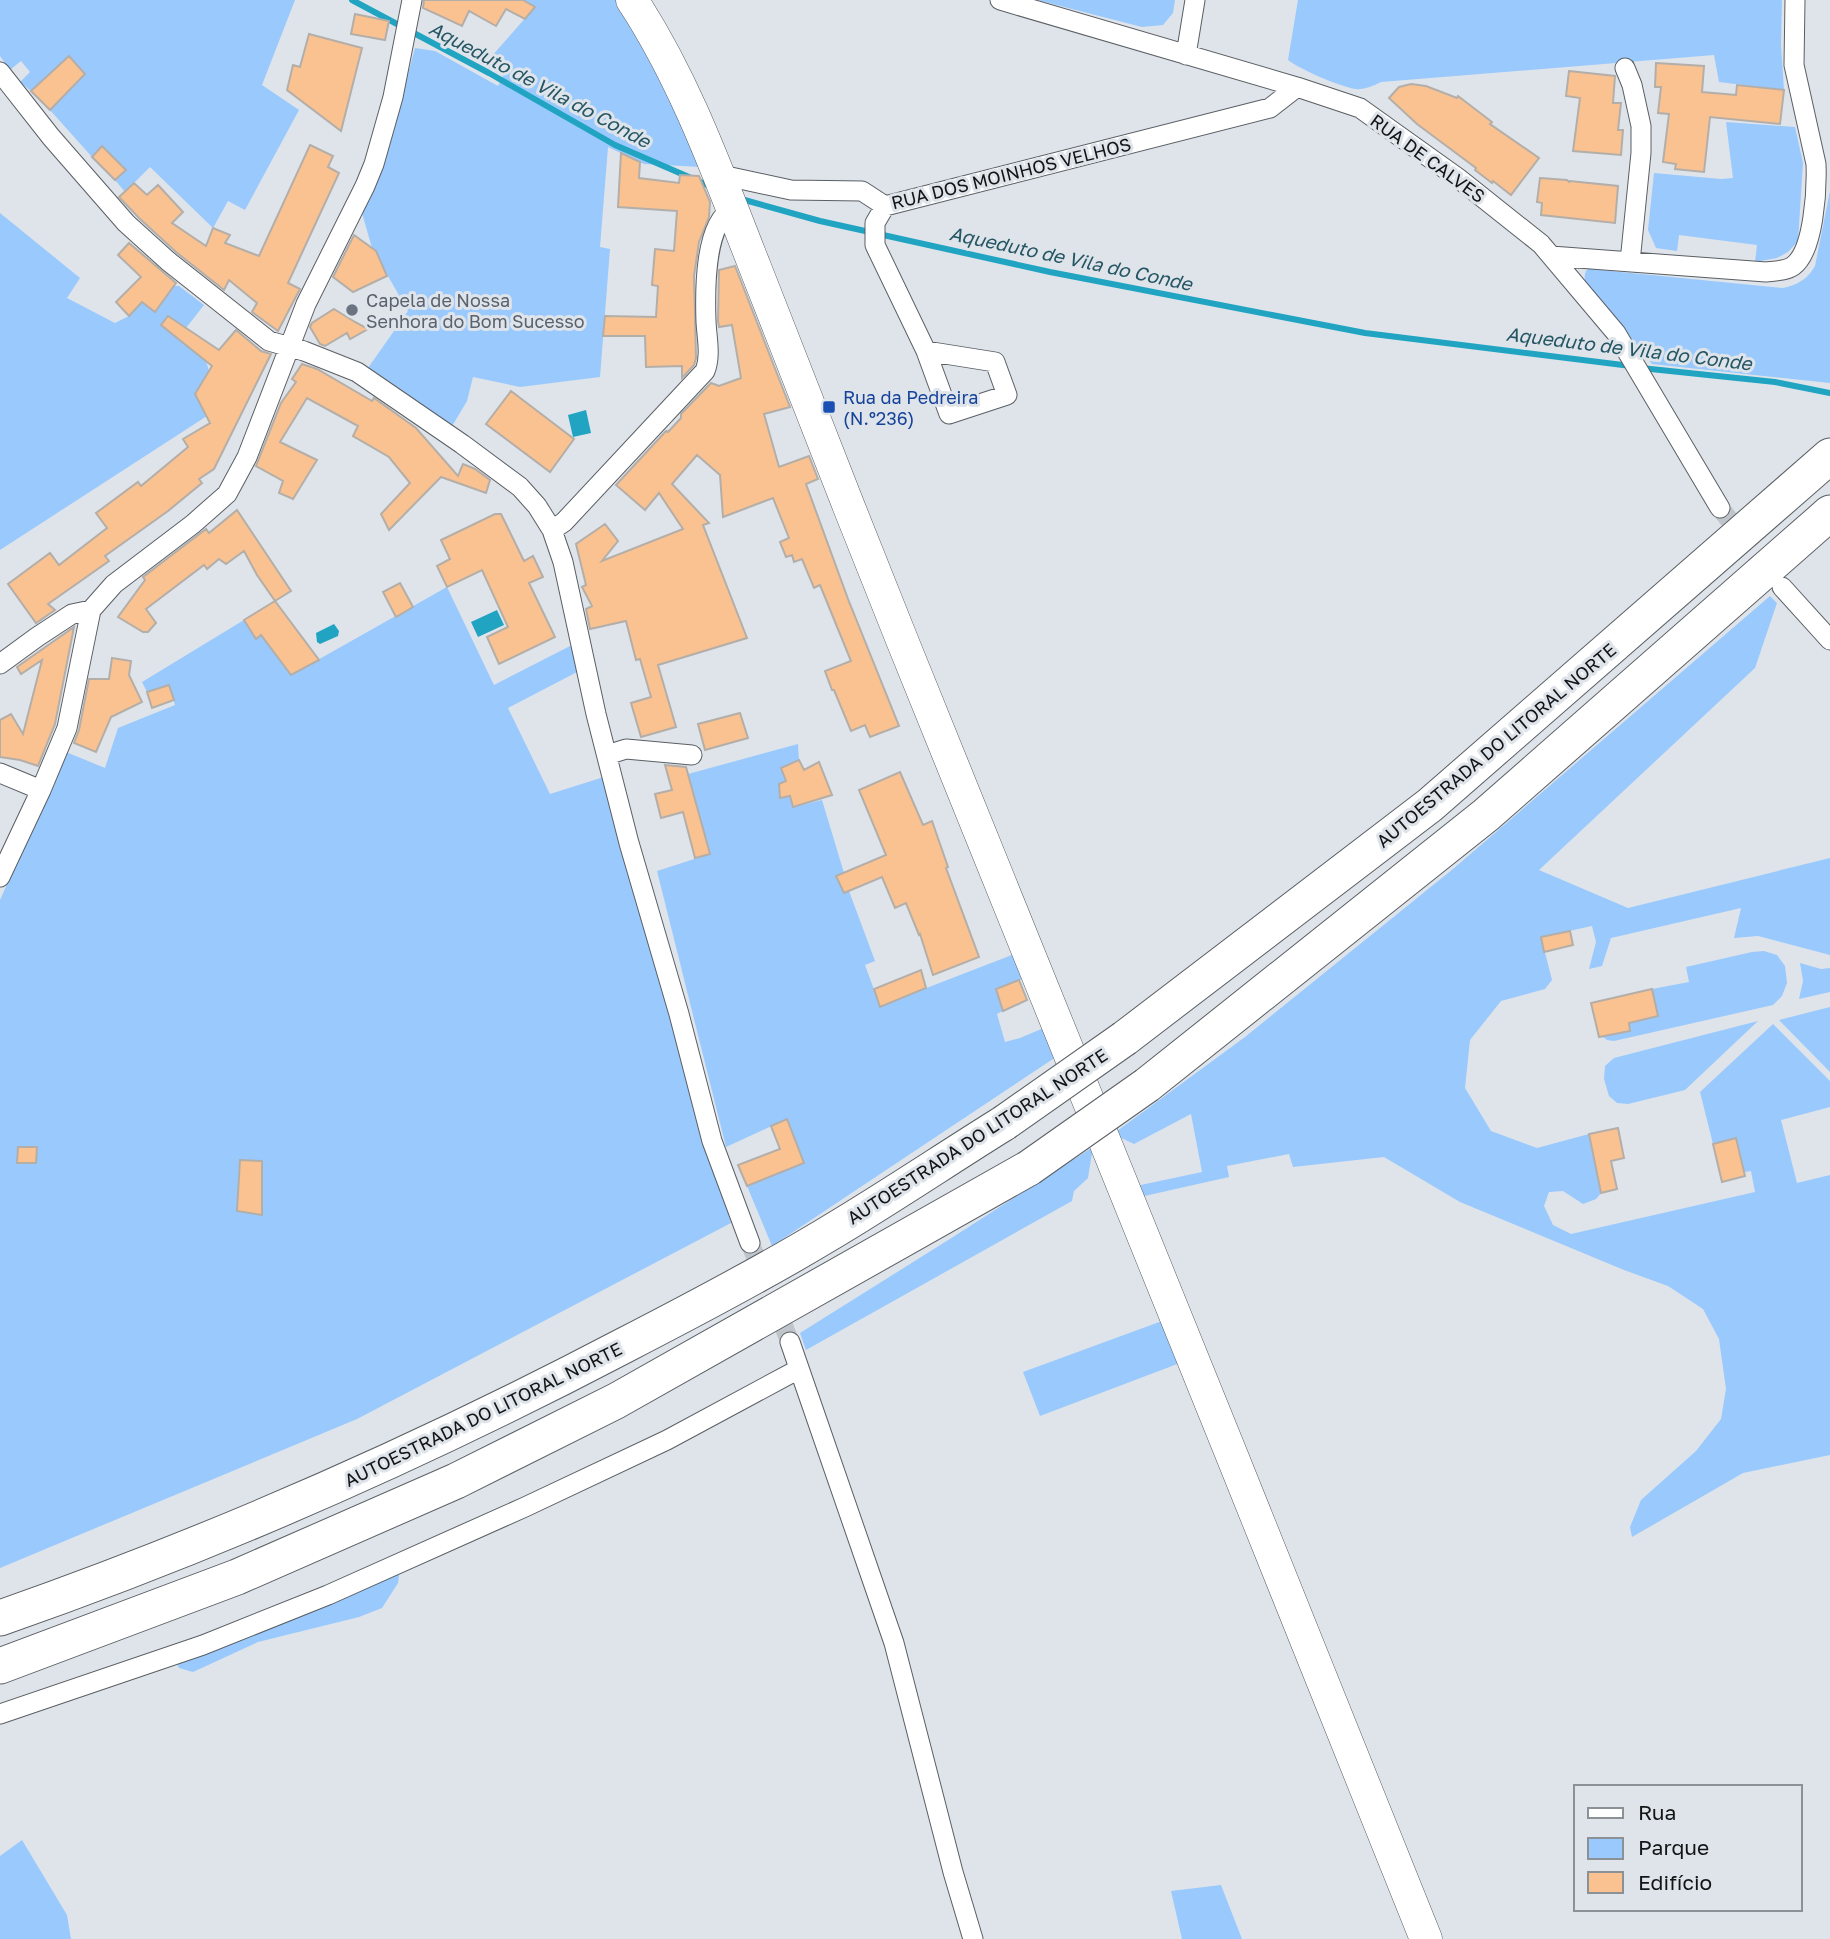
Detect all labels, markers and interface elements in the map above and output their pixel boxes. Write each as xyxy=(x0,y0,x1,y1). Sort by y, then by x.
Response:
water label: Aqueduto de Vila do Conde xyxy=(426,16,656,153)
street label: RUA DE CALVES xyxy=(1366,109,1490,207)
street label: RUA DOS MOINHOS VELHOS xyxy=(889,133,1133,213)
water label: Aqueduto de Vila do Conde xyxy=(948,221,1196,295)
place label: Capela de Nossa Senhora do Bom Sucesso xyxy=(366,289,585,332)
marker: Capela de Nossa Senhora do Bom Sucesso xyxy=(344,302,360,318)
water label: Aqueduto de Vila do Conde xyxy=(1505,322,1755,375)
place label: Rua da Pedreira (N.º236) xyxy=(843,386,978,429)
marker: Rua da Pedreira (N.º236) xyxy=(821,399,837,415)
street label: AUTOESTRADA DO LITORAL NORTE xyxy=(1372,638,1620,852)
street label: AUTOESTRADA DO LITORAL NORTE xyxy=(843,1043,1111,1229)
street label: AUTOESTRADA DO LITORAL NORTE xyxy=(341,1337,625,1491)
legend xyxy=(1574,1785,1802,1911)
text: Rua xyxy=(1638,1799,1676,1825)
text: Parque xyxy=(1638,1834,1709,1860)
text: Edifício xyxy=(1638,1869,1712,1895)

